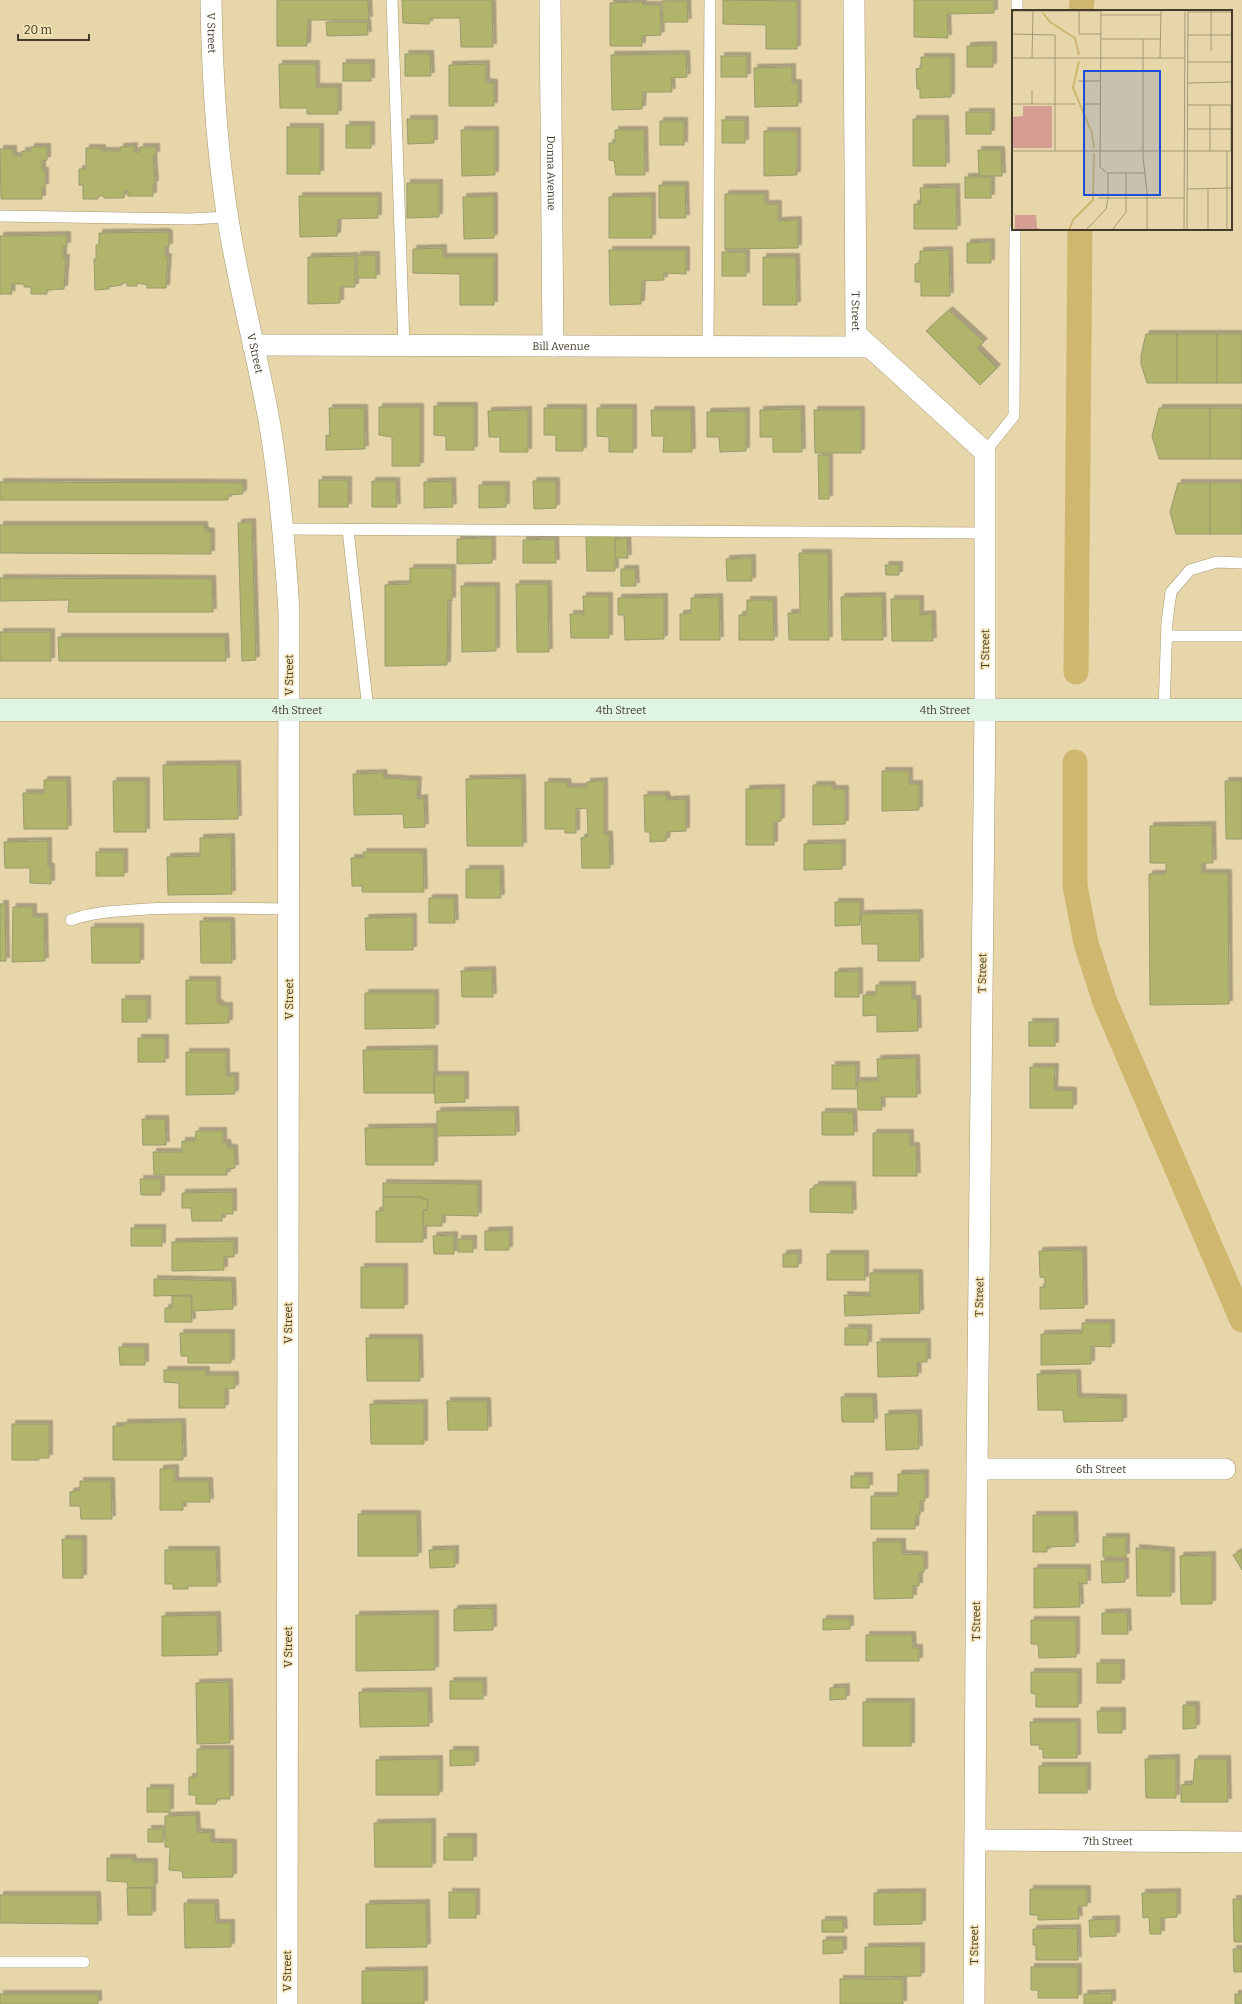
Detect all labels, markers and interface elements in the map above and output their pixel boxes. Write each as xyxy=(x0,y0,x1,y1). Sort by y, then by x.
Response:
inset map xyxy=(1012,10,1232,230)
street label: V Street xyxy=(204,12,218,54)
scale bar xyxy=(18,16,89,42)
text: 20 m xyxy=(24,23,53,37)
street label: Donna Avenue xyxy=(544,135,558,211)
street label: T Street xyxy=(849,291,862,331)
street label: V Street xyxy=(244,332,266,375)
street label: Bill Avenue xyxy=(532,340,590,353)
street label: T Street xyxy=(979,629,992,669)
street label: V Street xyxy=(283,655,296,695)
street label: 4th Street xyxy=(272,704,322,717)
street label: 4th Street xyxy=(596,704,646,717)
street label: 4th Street xyxy=(920,704,970,717)
street label: T Street xyxy=(976,953,989,993)
street label: V Street xyxy=(283,979,296,1019)
street label: T Street xyxy=(973,1277,986,1317)
street label: V Street xyxy=(282,1303,295,1343)
street label: 6th Street xyxy=(1076,1463,1126,1476)
street label: T Street xyxy=(970,1601,983,1641)
street label: V Street xyxy=(282,1627,295,1667)
street label: 7th Street xyxy=(1083,1835,1133,1848)
street label: T Street xyxy=(968,1925,981,1965)
street label: V Street xyxy=(281,1951,294,1991)

